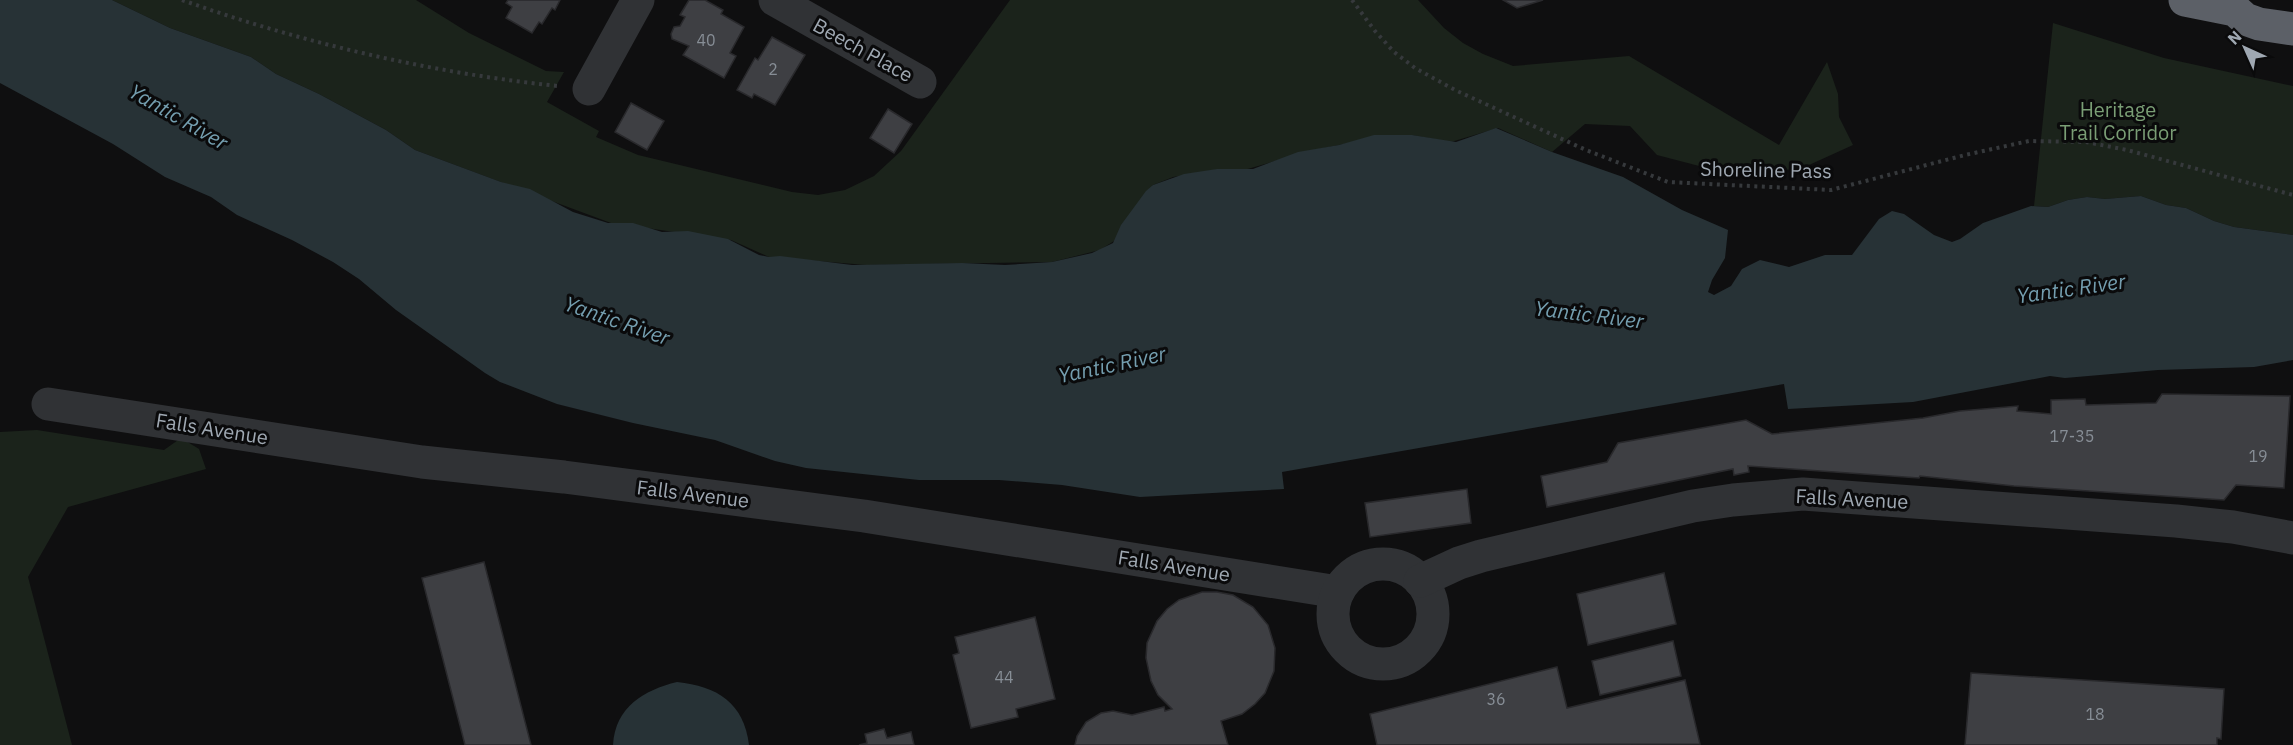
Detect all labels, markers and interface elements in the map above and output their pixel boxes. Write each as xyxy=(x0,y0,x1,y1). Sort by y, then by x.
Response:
street label: Beech Place xyxy=(808,11,918,88)
north arrow xyxy=(2215,18,2275,78)
text: N xyxy=(2223,26,2246,49)
house number: 40 xyxy=(696,30,716,50)
house number: 2 xyxy=(768,59,778,79)
water label: Yantic River xyxy=(124,77,234,156)
park label: Heritage Trail Corridor xyxy=(2059,96,2177,146)
street label: Shoreline Pass xyxy=(1700,155,1832,184)
water label: Yantic River xyxy=(2015,266,2128,310)
water label: Yantic River xyxy=(561,289,675,352)
water label: Yantic River xyxy=(1533,293,1647,335)
water label: Yantic River xyxy=(1055,339,1170,389)
street label: Falls Avenue xyxy=(154,406,270,451)
house number: 17-35 xyxy=(2050,426,2094,446)
house number: 19 xyxy=(2248,446,2268,466)
street label: Falls Avenue xyxy=(635,473,751,514)
street label: Falls Avenue xyxy=(1795,482,1909,515)
street label: Falls Avenue xyxy=(1116,543,1232,588)
house number: 44 xyxy=(994,667,1014,687)
house number: 36 xyxy=(1486,689,1506,709)
house number: 18 xyxy=(2085,704,2105,724)

